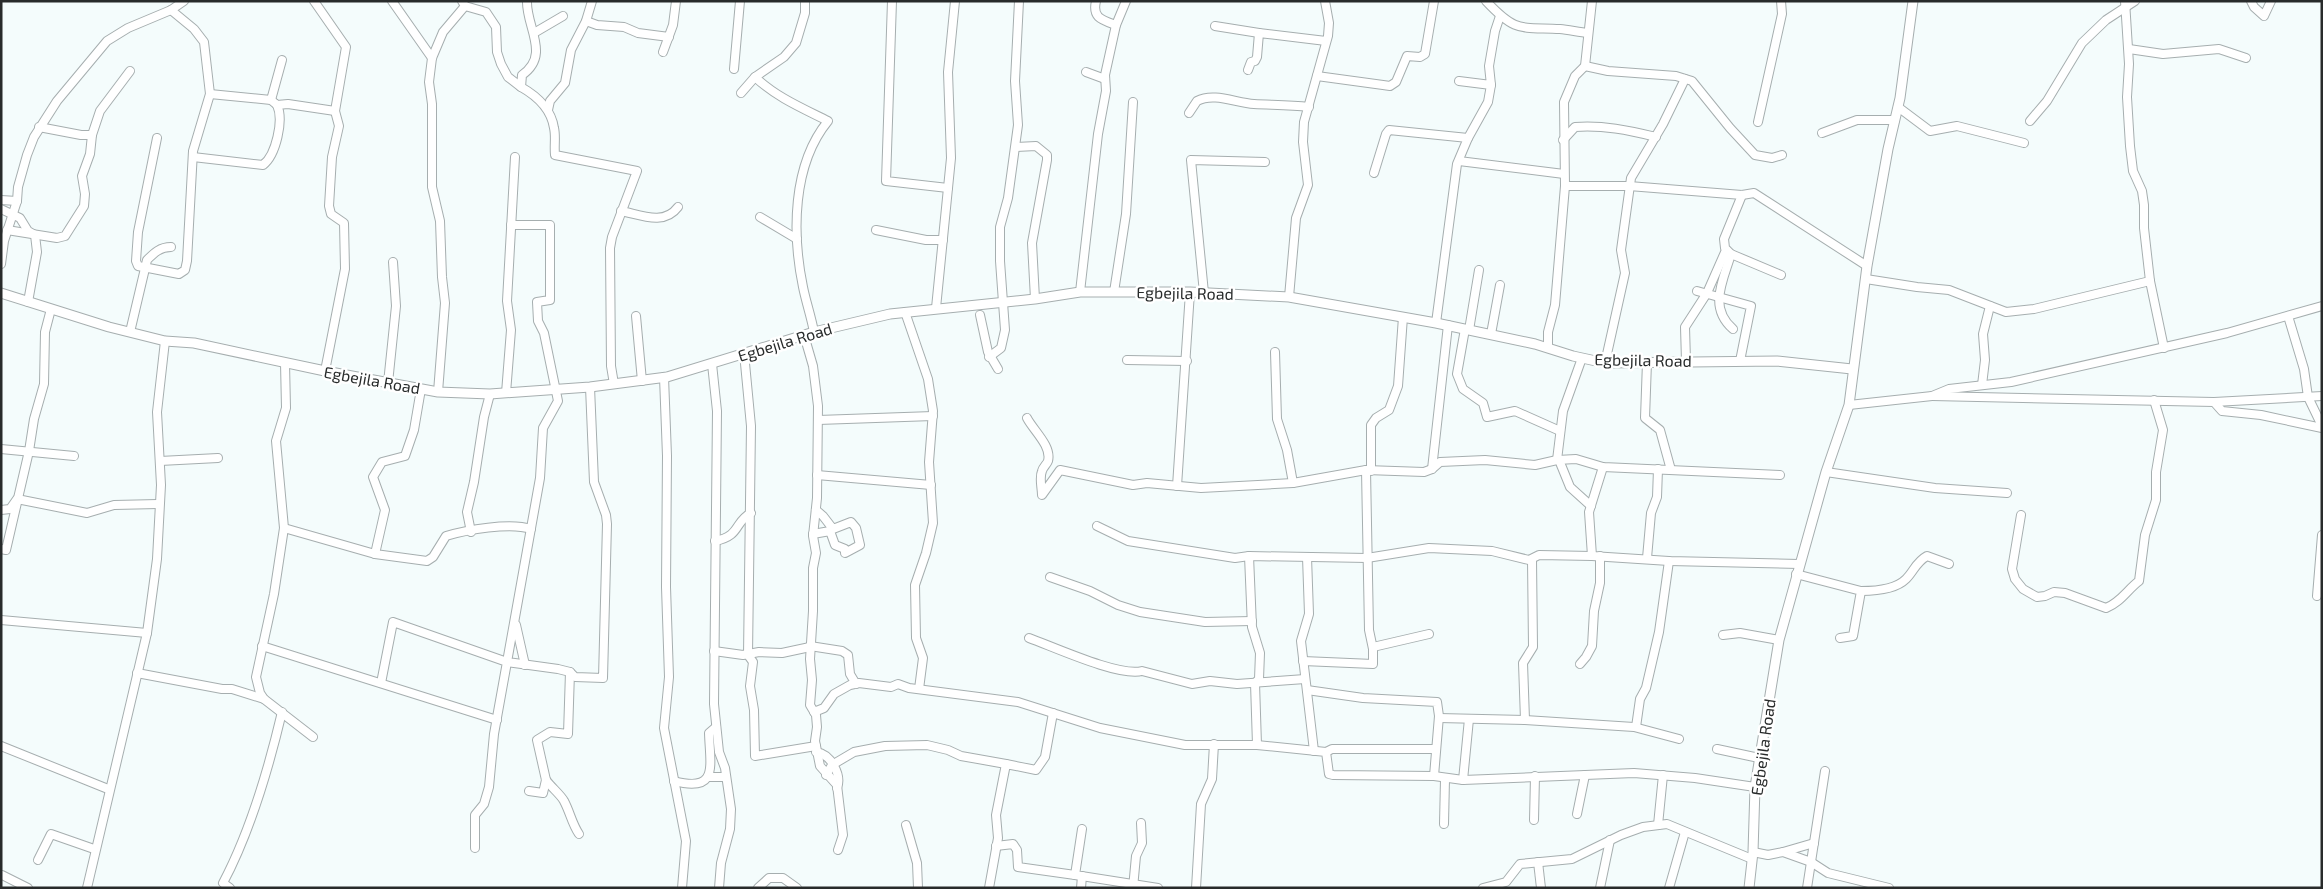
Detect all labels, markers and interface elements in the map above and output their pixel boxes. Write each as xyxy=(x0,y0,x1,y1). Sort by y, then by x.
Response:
street label: Egbejila Road xyxy=(1136,282,1234,304)
street label: Egbejila Road xyxy=(735,318,835,366)
street label: Egbejila Road xyxy=(1594,349,1692,371)
street label: Egbejila Road xyxy=(322,362,422,398)
street label: Egbejila Road xyxy=(1746,697,1780,797)

